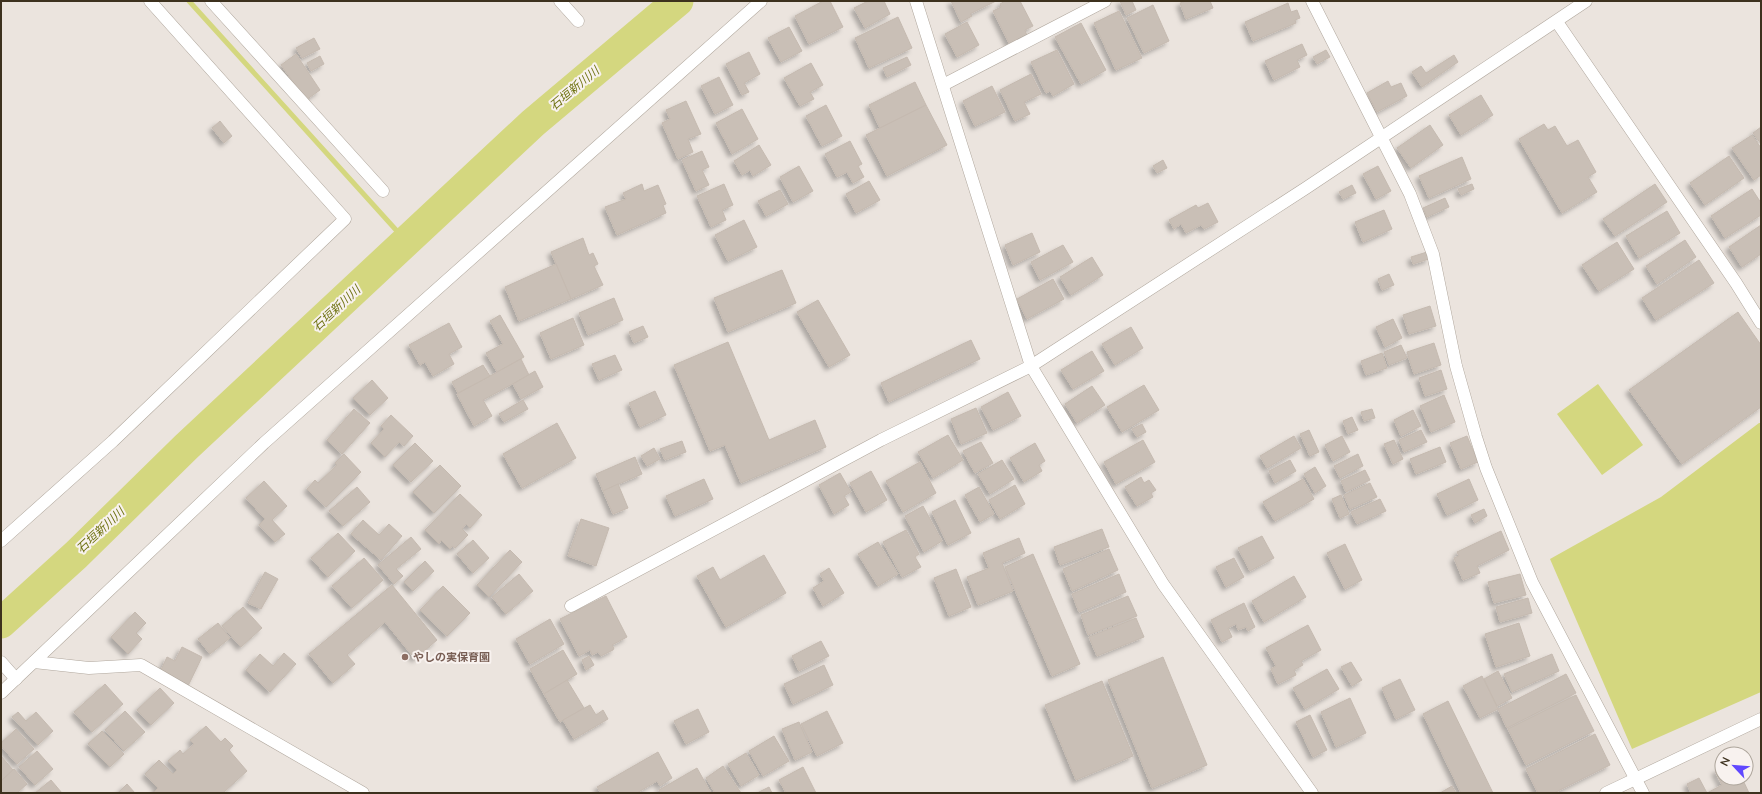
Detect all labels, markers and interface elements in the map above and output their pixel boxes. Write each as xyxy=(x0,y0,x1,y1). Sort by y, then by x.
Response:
water label: 石垣新川川 xyxy=(546,62,603,113)
water label: 石垣新川川 xyxy=(309,281,365,334)
water label: 石垣新川川 xyxy=(73,503,129,556)
place label: やしの実保育園 xyxy=(413,650,490,664)
marker: やしの実保育園 xyxy=(400,652,410,662)
north arrow xyxy=(1714,746,1754,786)
text: N xyxy=(1717,755,1733,768)

